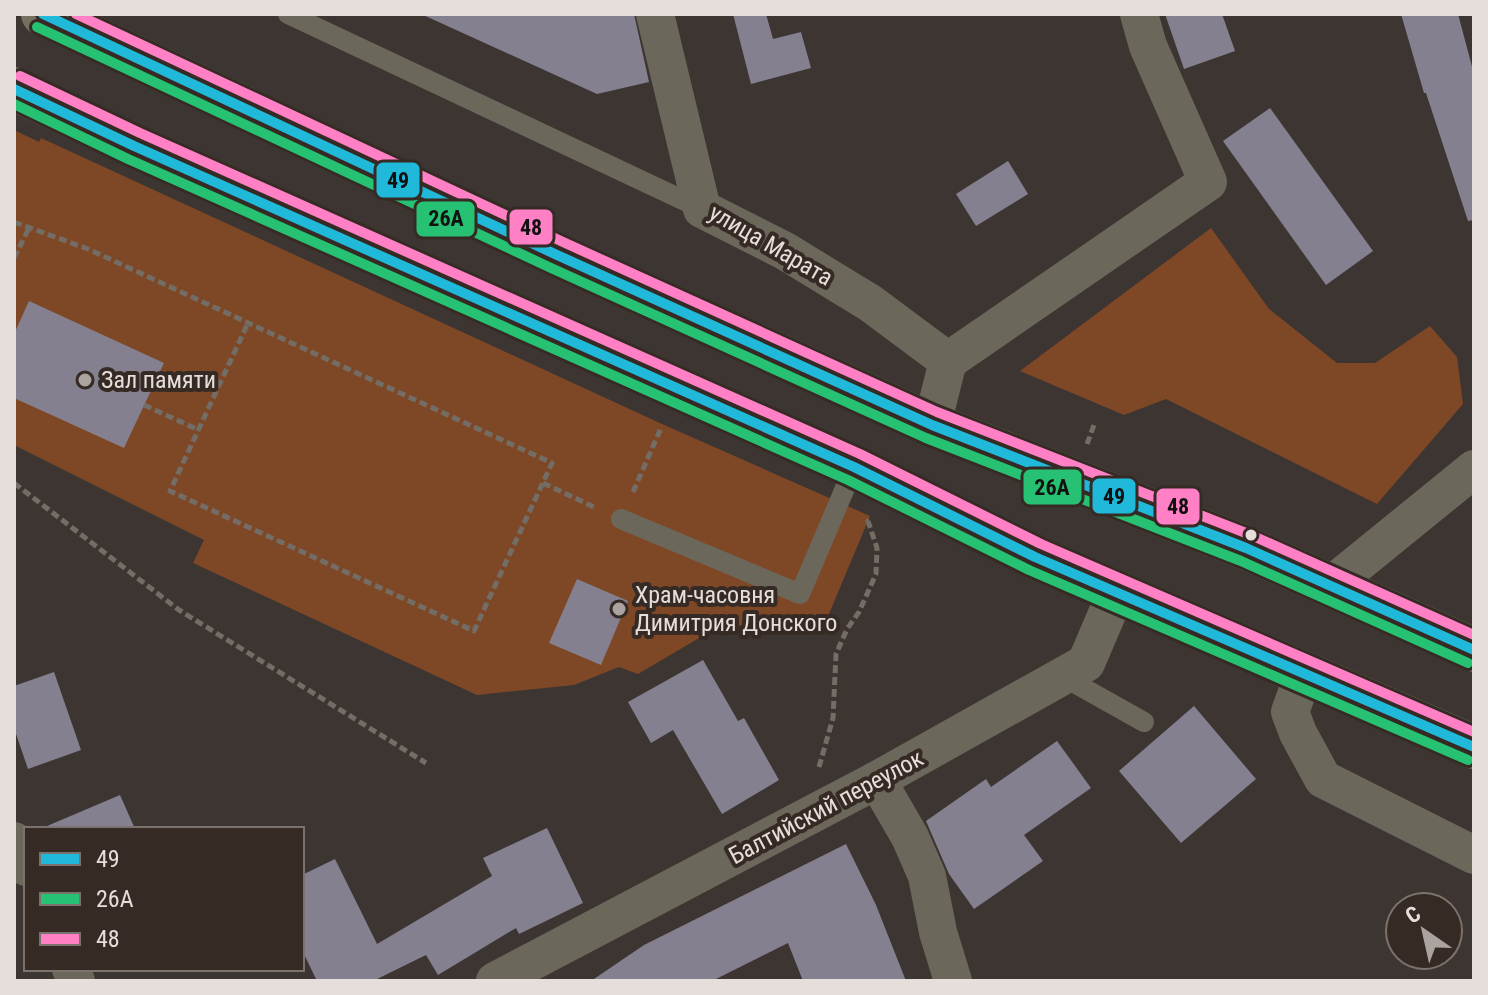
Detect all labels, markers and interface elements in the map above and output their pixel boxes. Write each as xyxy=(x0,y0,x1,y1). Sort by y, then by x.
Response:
line badge: 49 xyxy=(375,161,421,199)
text: 49 xyxy=(387,168,409,193)
street label: улица Марата xyxy=(704,198,838,292)
line badge: 26А xyxy=(415,200,476,238)
text: 26А xyxy=(428,206,464,231)
line badge: 48 xyxy=(508,208,554,246)
text: 48 xyxy=(520,215,542,240)
place label: Зал памяти xyxy=(101,366,216,394)
marker: Зал памяти xyxy=(76,371,94,389)
line badge: 26А xyxy=(1022,468,1083,506)
text: 26А xyxy=(1034,475,1070,500)
line badge: 49 xyxy=(1091,477,1137,515)
text: 49 xyxy=(1103,484,1125,509)
line badge: 48 xyxy=(1155,487,1201,526)
text: 48 xyxy=(1167,494,1189,519)
unlabelled marker xyxy=(1243,527,1259,543)
place label: Храм-часовня Димитрия Донского xyxy=(635,581,837,637)
marker: Храм-часовня Димитрия Донского xyxy=(610,600,628,618)
street label: Балтийский переулок xyxy=(724,744,928,870)
legend xyxy=(24,827,304,971)
text: 49 xyxy=(96,845,120,873)
text: 26А xyxy=(96,885,134,913)
north arrow xyxy=(1384,891,1464,971)
text: С xyxy=(1401,901,1425,929)
text: 48 xyxy=(96,925,120,953)

